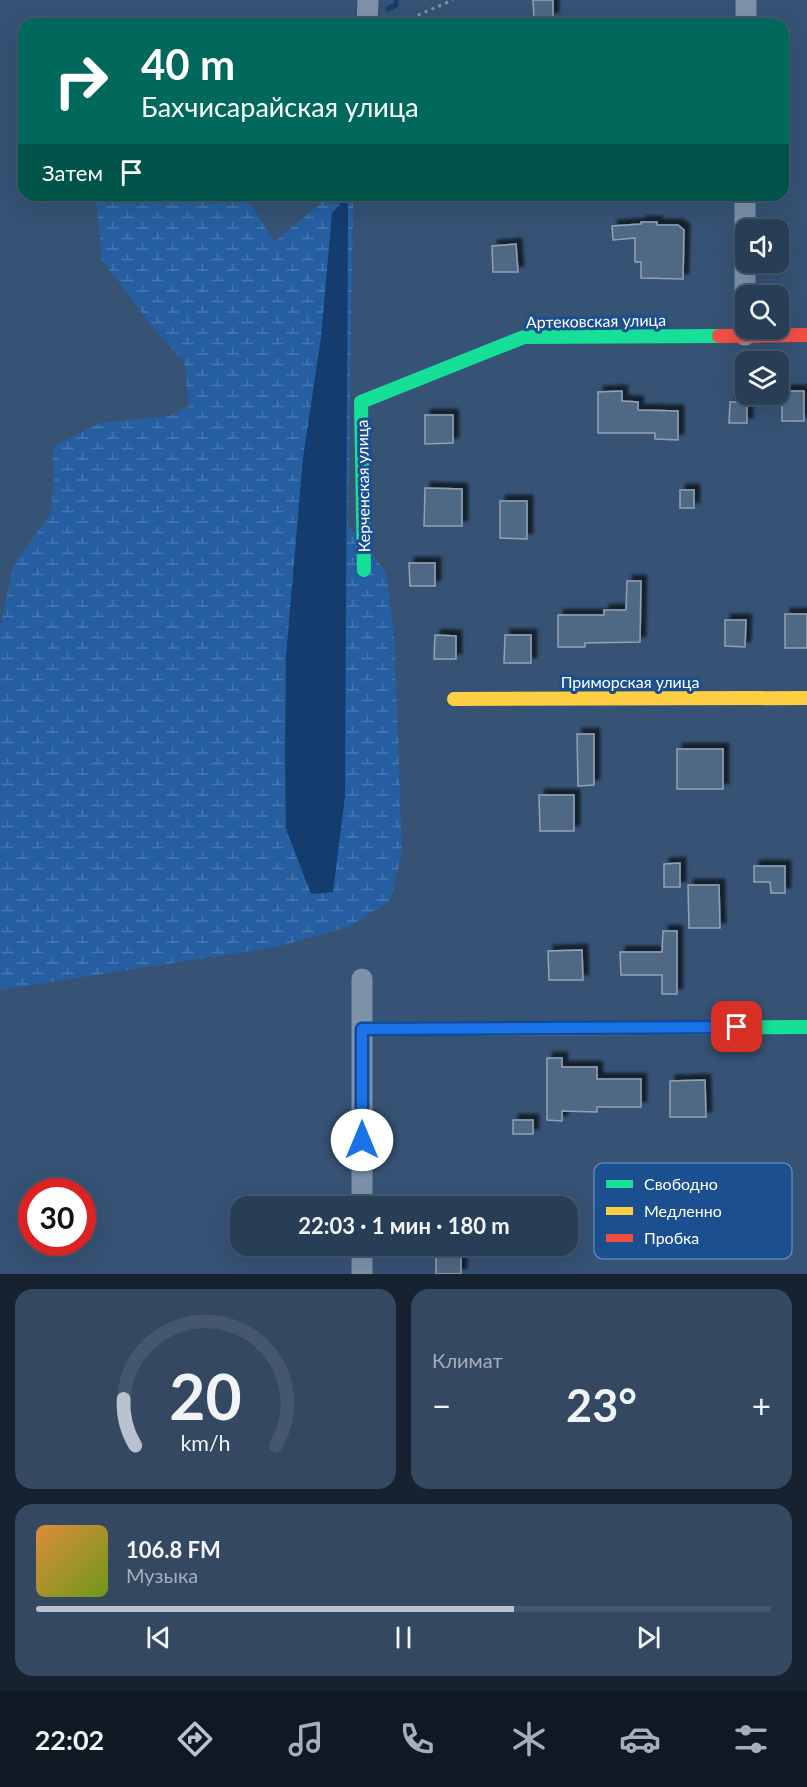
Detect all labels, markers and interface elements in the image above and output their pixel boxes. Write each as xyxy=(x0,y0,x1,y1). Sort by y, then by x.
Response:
text: 40 m xyxy=(141,39,235,89)
icon: right xyxy=(42,42,120,120)
text: Бахчисарайская улица xyxy=(141,90,419,123)
icon: arrive xyxy=(115,156,148,189)
text: Затем xyxy=(42,159,103,186)
map controls xyxy=(735,219,789,405)
button: sound xyxy=(735,219,789,273)
button: search xyxy=(735,285,789,339)
street label: Артековская улица xyxy=(526,310,666,331)
button: layers xyxy=(735,351,789,405)
street label: Керченская улица xyxy=(352,419,373,553)
street label: Приморская улица xyxy=(561,672,699,691)
pin xyxy=(711,1001,762,1052)
icon: arrive xyxy=(720,1010,753,1043)
position arrow xyxy=(330,1108,394,1172)
legend xyxy=(594,1163,792,1259)
text: Свободно xyxy=(644,1174,718,1193)
speed limit sign: 30 xyxy=(18,1178,96,1256)
text: Медленно xyxy=(644,1201,722,1220)
text: 22:03 · 1 мин · 180 m xyxy=(298,1212,510,1239)
text: Пробка xyxy=(644,1228,699,1247)
text: Климат xyxy=(432,1348,503,1372)
text: 20 xyxy=(169,1358,242,1433)
text: 23° xyxy=(566,1378,637,1432)
text: − xyxy=(432,1385,451,1425)
text: + xyxy=(752,1385,771,1425)
text: km/h xyxy=(180,1430,231,1456)
text: 106.8 FM xyxy=(126,1536,221,1563)
text: Музыка xyxy=(126,1563,198,1587)
icon: previous xyxy=(142,1621,175,1654)
icon: pause xyxy=(387,1621,420,1654)
icon: next xyxy=(632,1621,665,1654)
icon: directions xyxy=(174,1718,216,1760)
icon: music xyxy=(285,1718,327,1760)
icon: phone xyxy=(396,1718,438,1760)
icon: climate xyxy=(508,1718,550,1760)
icon: car xyxy=(619,1718,661,1760)
icon: filters xyxy=(730,1718,772,1760)
text: 22:02 xyxy=(35,1723,104,1756)

